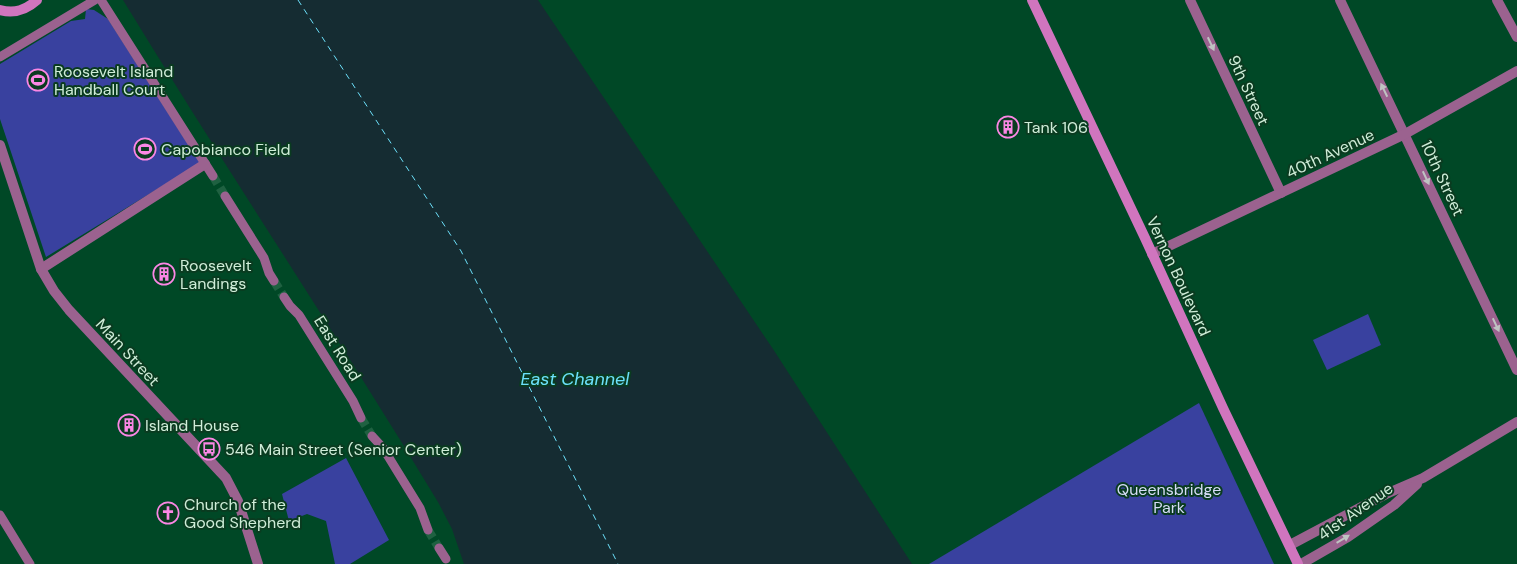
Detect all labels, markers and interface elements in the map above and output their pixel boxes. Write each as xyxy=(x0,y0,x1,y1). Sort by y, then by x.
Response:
one-way arrow xyxy=(1207,37,1215,51)
street label: 9th Street xyxy=(1223,52,1274,129)
place label: Roosevelt Island Handball Court xyxy=(54,61,173,100)
sports icon: Roosevelt Island Handball Court xyxy=(26,68,50,92)
one-way arrow xyxy=(1380,83,1388,97)
building icon: Tank 106 xyxy=(996,115,1020,139)
place label: Tank 106 xyxy=(1024,117,1088,138)
street label: 40th Avenue xyxy=(1283,124,1378,183)
sports icon: Capobianco Field xyxy=(133,137,157,161)
street label: 10th Street xyxy=(1416,137,1469,219)
place label: Capobianco Field xyxy=(161,139,290,160)
one-way arrow xyxy=(1422,171,1430,185)
street label: Vernon Boulevard xyxy=(1142,213,1215,339)
place label: Roosevelt Landings xyxy=(180,255,252,294)
building icon: Roosevelt Landings xyxy=(152,262,176,286)
street label: East Road xyxy=(309,312,366,385)
street label: Main Street xyxy=(91,314,164,391)
one-way arrow xyxy=(1492,318,1500,332)
water label: East Channel xyxy=(521,367,630,391)
building icon: Island House xyxy=(117,413,141,437)
place label: Island House xyxy=(145,415,239,436)
bus stop icon: 546 Main Street (Senior Center) xyxy=(197,437,221,461)
place label: 546 Main Street (Senior Center) xyxy=(225,439,462,460)
street label: 41st Avenue xyxy=(1314,478,1397,545)
park label: Queensbridge Park xyxy=(1117,479,1221,518)
place label: Church of the Good Shepherd xyxy=(184,494,301,533)
church icon: Church of the Good Shepherd xyxy=(156,501,180,525)
one-way arrow xyxy=(1337,535,1350,544)

